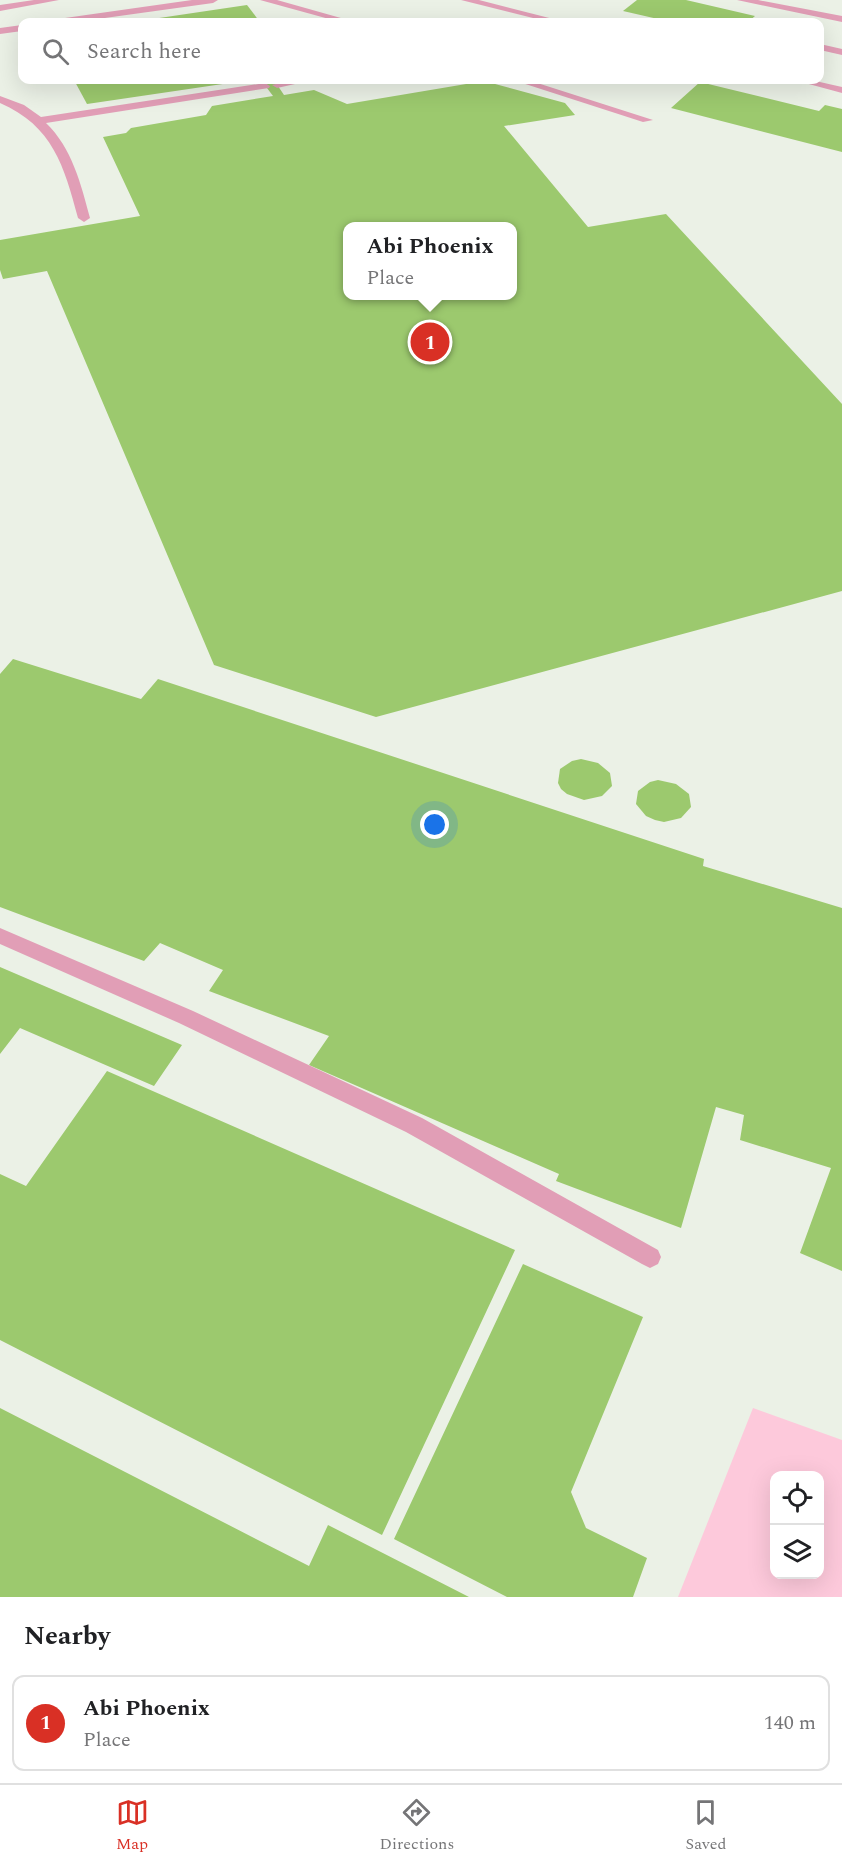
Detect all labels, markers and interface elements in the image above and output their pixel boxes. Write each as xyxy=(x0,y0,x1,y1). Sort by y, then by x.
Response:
search box xyxy=(18,18,824,84)
icon: search xyxy=(39,35,72,68)
text: Search here xyxy=(87,35,201,68)
popup xyxy=(343,222,517,300)
text: Abi Phoenix xyxy=(367,230,493,263)
text: Place xyxy=(367,263,414,293)
pin: 1 xyxy=(410,320,450,364)
your location xyxy=(420,810,449,839)
map controls xyxy=(770,1471,824,1579)
button: locate xyxy=(770,1471,824,1525)
button: layers xyxy=(770,1525,824,1579)
text: Nearby xyxy=(24,1616,110,1656)
text: Abi Phoenix xyxy=(83,1692,210,1725)
text: 1 xyxy=(40,1708,51,1738)
text: 140 m xyxy=(764,1708,816,1738)
text: Place xyxy=(83,1725,131,1755)
tab: Map xyxy=(116,1796,149,1856)
tab: Directions xyxy=(380,1796,454,1856)
tab: Saved xyxy=(685,1796,726,1856)

